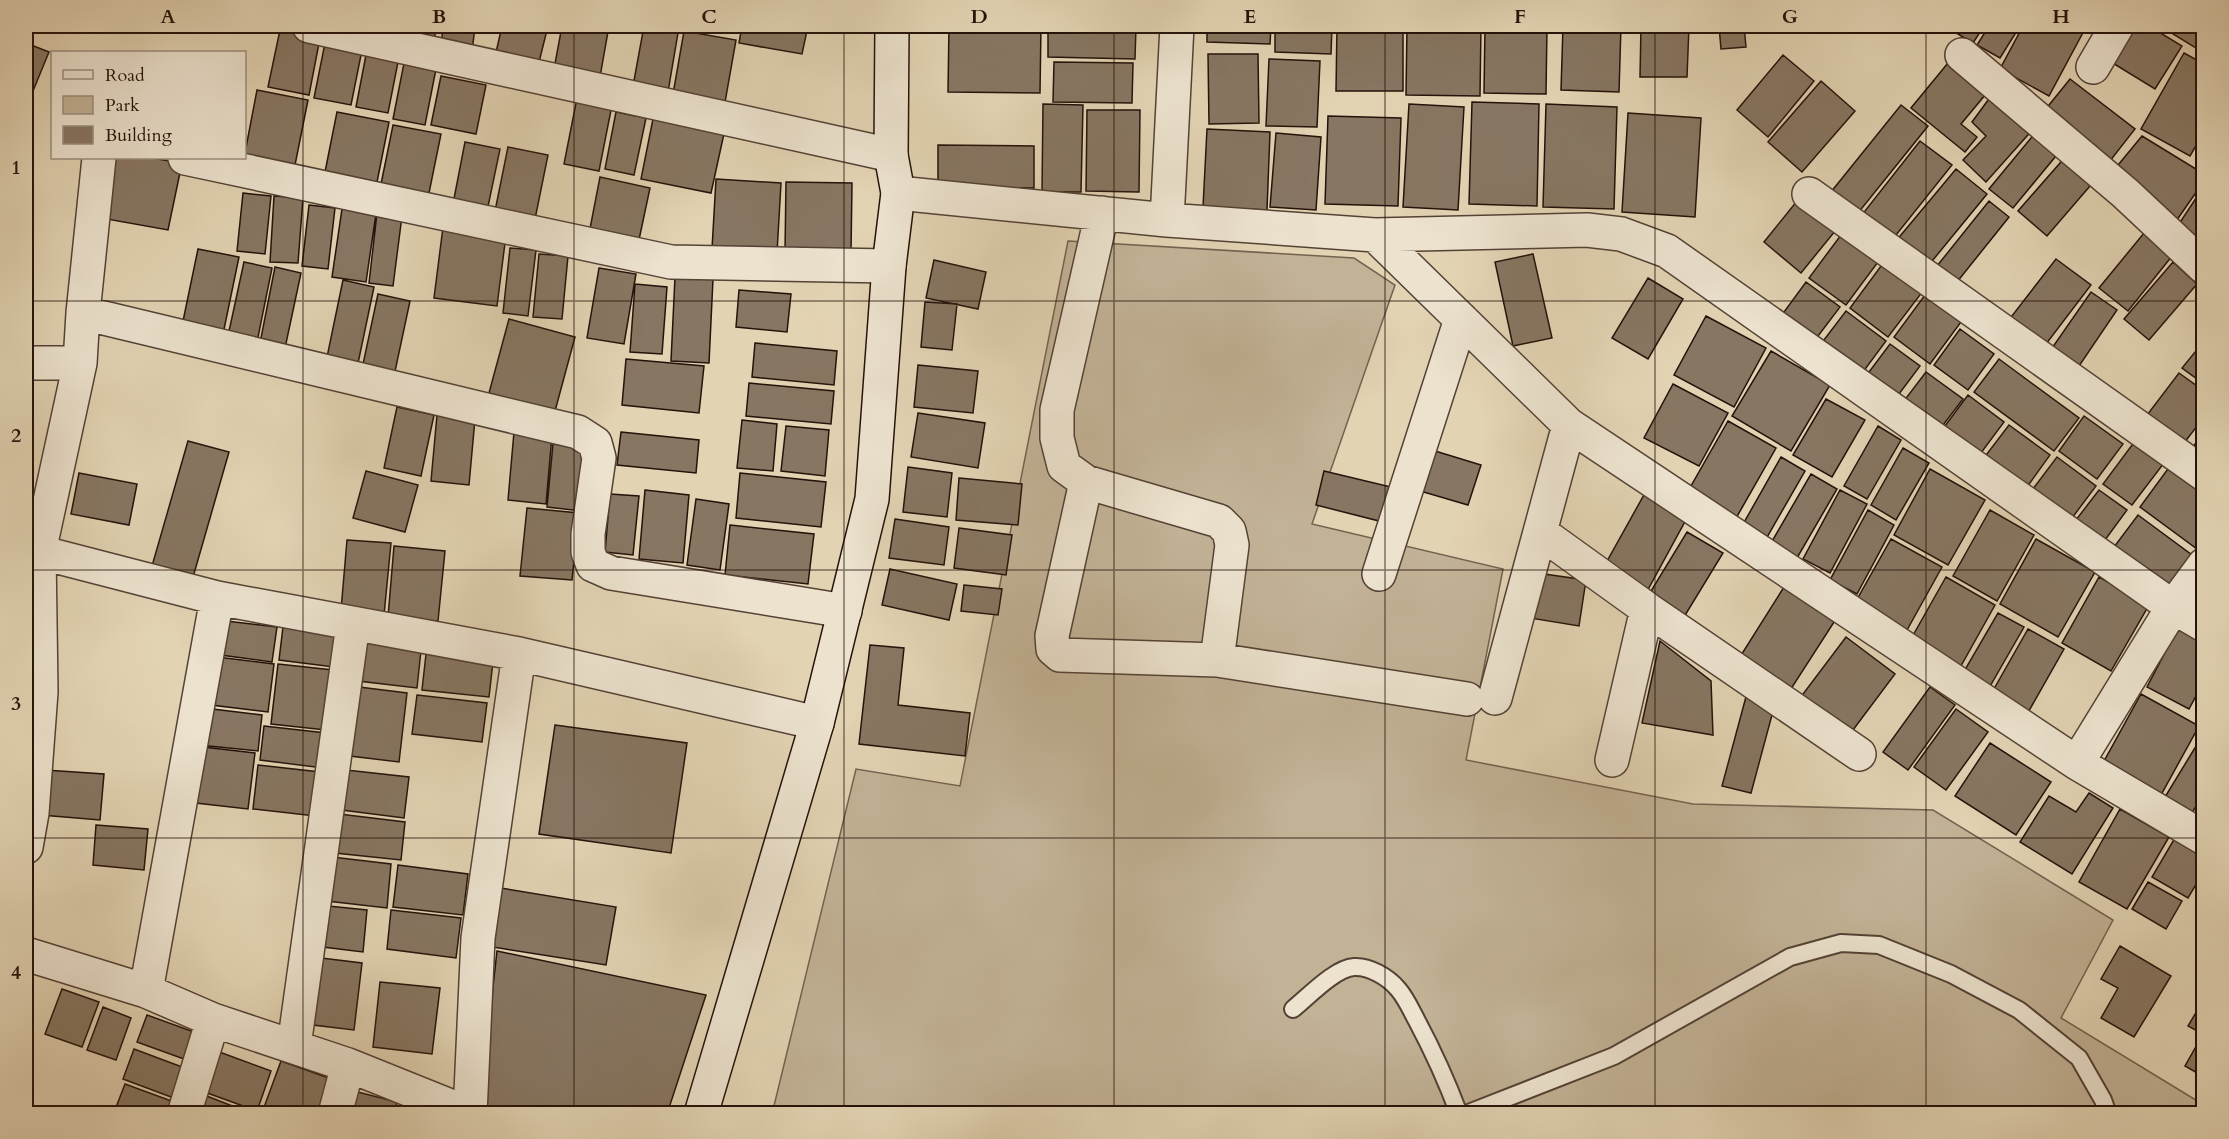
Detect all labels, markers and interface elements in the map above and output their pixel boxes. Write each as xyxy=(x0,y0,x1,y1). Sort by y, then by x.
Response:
text: A xyxy=(160,3,176,30)
text: B xyxy=(432,3,446,30)
text: C xyxy=(701,3,717,30)
text: D xyxy=(970,3,988,30)
text: E xyxy=(1244,3,1256,30)
text: F xyxy=(1514,3,1526,30)
text: G xyxy=(1782,3,1798,30)
text: H xyxy=(2052,3,2070,30)
legend xyxy=(51,51,246,159)
text: Road xyxy=(105,63,145,88)
text: Park xyxy=(105,93,140,118)
text: Building xyxy=(105,123,173,148)
text: 1 xyxy=(11,154,21,181)
text: 2 xyxy=(11,422,21,449)
text: 3 xyxy=(11,690,21,717)
text: 4 xyxy=(11,959,21,986)

